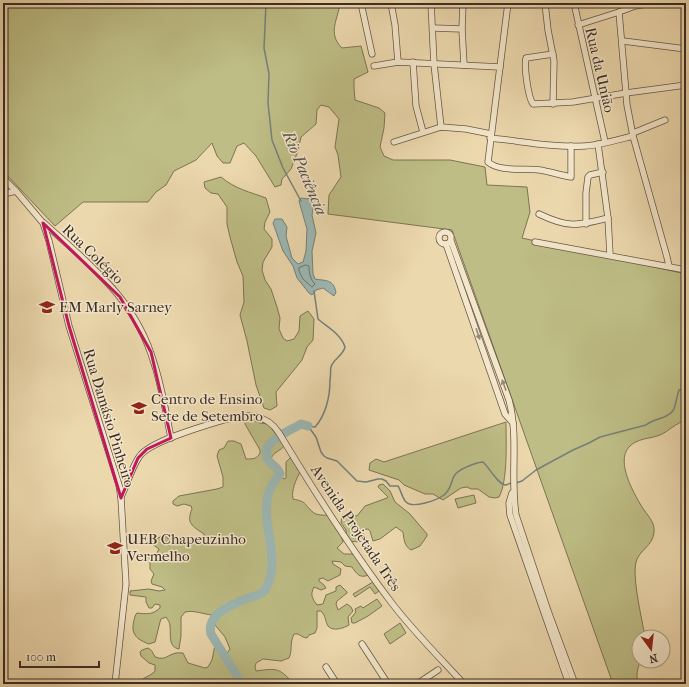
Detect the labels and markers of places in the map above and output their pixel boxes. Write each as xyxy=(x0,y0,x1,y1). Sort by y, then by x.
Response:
school or university icon: EM Marly Sarney xyxy=(38,298,56,316)
place label: EM Marly Sarney xyxy=(59,298,173,316)
place label: Centro de Ensino Sete de Setembro xyxy=(151,390,263,425)
school or university icon: Centro de Ensino Sete de Setembro xyxy=(130,399,148,417)
place label: UEB Chapeuzinho Vermelho xyxy=(126,530,246,565)
school or university icon: UEB Chapeuzinho Vermelho xyxy=(106,539,124,557)

